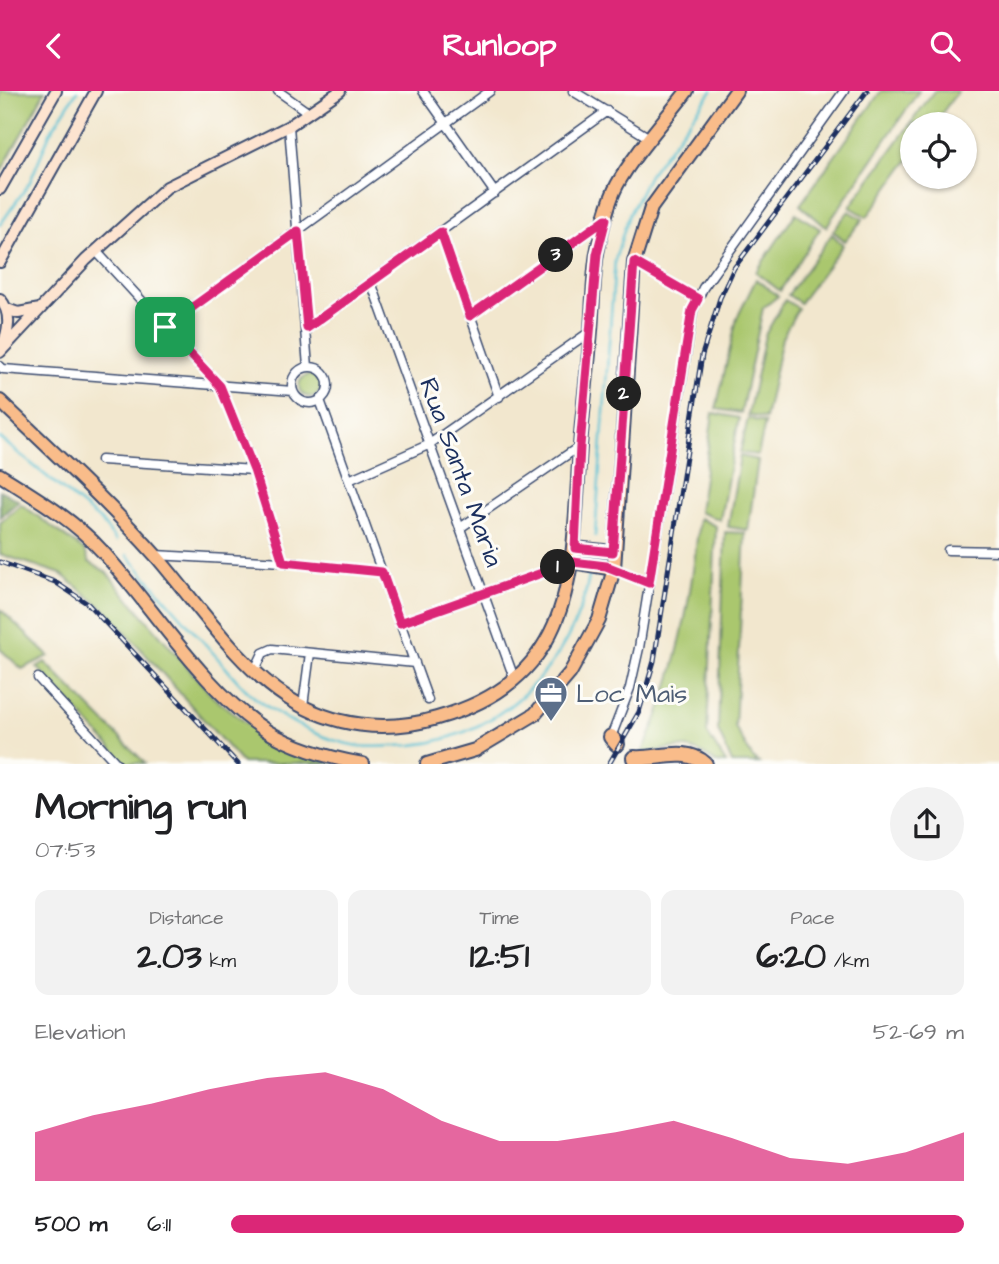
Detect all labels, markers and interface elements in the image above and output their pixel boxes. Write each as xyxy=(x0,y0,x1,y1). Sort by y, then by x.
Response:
text: Runloop xyxy=(443,23,556,68)
icon: back xyxy=(35,27,73,65)
icon: search xyxy=(926,27,964,65)
map controls xyxy=(900,112,977,189)
button: locate xyxy=(900,112,977,189)
pin: 3 xyxy=(538,237,574,273)
text: 3 xyxy=(551,241,560,268)
pin xyxy=(135,297,195,357)
icon: arrive xyxy=(146,308,184,346)
street label: Rua Santa Maria xyxy=(410,373,512,572)
pin: 2 xyxy=(606,377,642,411)
text: 2 xyxy=(618,380,629,407)
pin: 1 xyxy=(540,549,576,585)
text: 1 xyxy=(556,553,559,580)
office icon: Loc Mais xyxy=(532,674,570,723)
place label: Loc Mais xyxy=(576,676,687,712)
text: Morning run xyxy=(35,782,247,834)
button: share xyxy=(890,787,964,861)
text: 07:53 xyxy=(35,834,96,866)
text: Distance xyxy=(150,905,223,932)
text: Time xyxy=(480,905,519,932)
text: Pace xyxy=(790,905,835,932)
text: 2.03 xyxy=(137,932,202,981)
text: 12:51 xyxy=(470,932,529,981)
text: 6:20 xyxy=(756,932,826,981)
text: km xyxy=(202,948,236,975)
text: /km xyxy=(826,948,869,975)
text: Elevation xyxy=(35,1016,126,1048)
text: 52–69 m xyxy=(873,1016,964,1048)
text: 500 m xyxy=(35,1208,107,1240)
text: 6:11 xyxy=(147,1208,171,1240)

